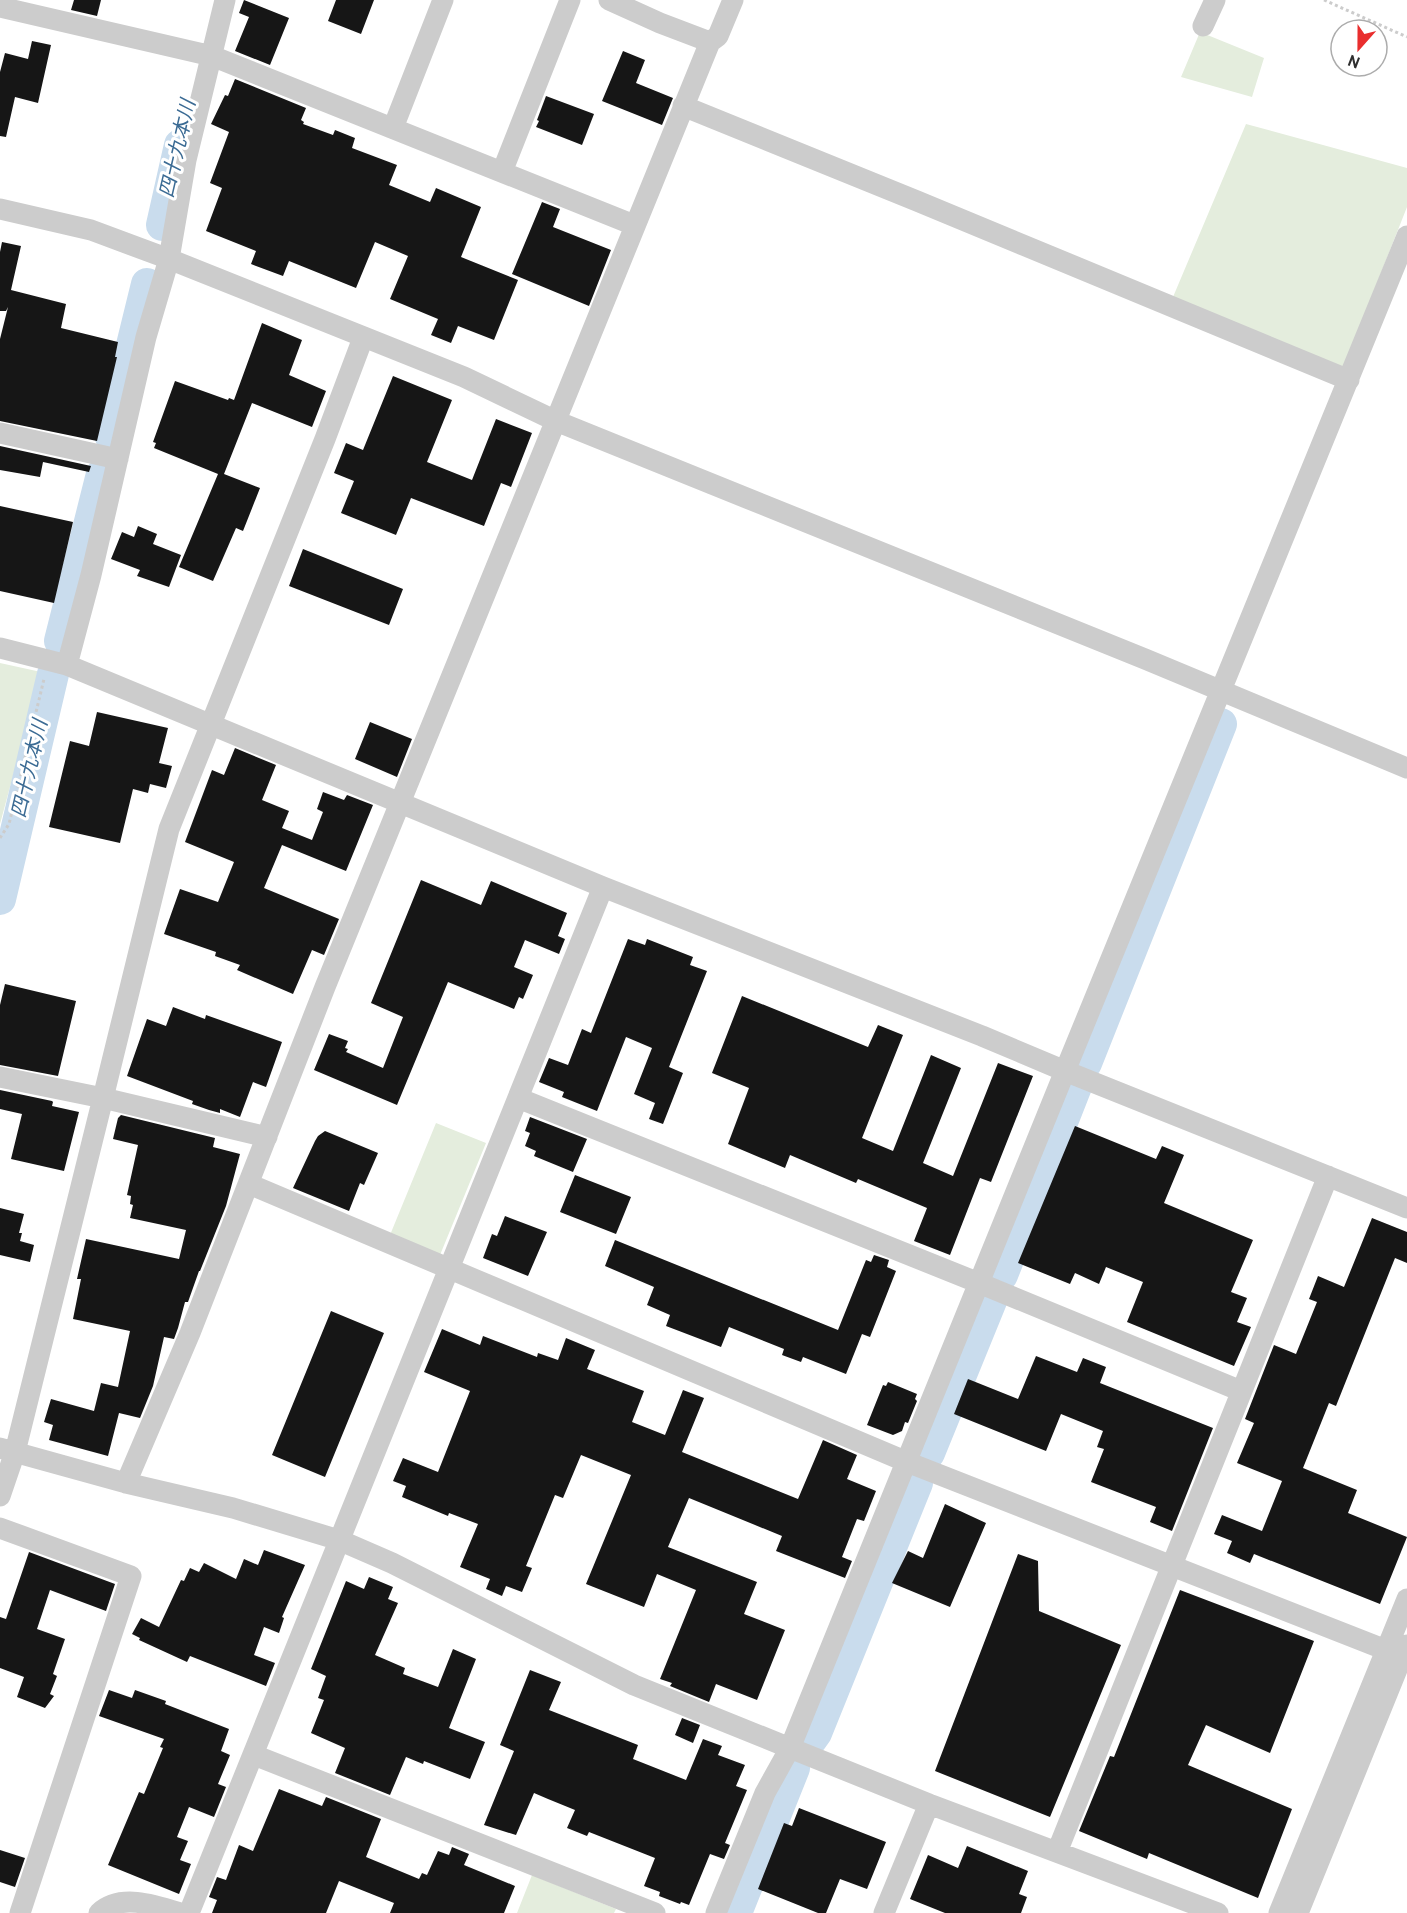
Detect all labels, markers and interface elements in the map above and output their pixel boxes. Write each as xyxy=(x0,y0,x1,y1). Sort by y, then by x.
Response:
north arrow xyxy=(1329,18,1389,78)
text: N xyxy=(1345,49,1363,72)
water label: 四十九本川 xyxy=(155,95,203,201)
water label: 四十九本川 xyxy=(7,715,55,821)

